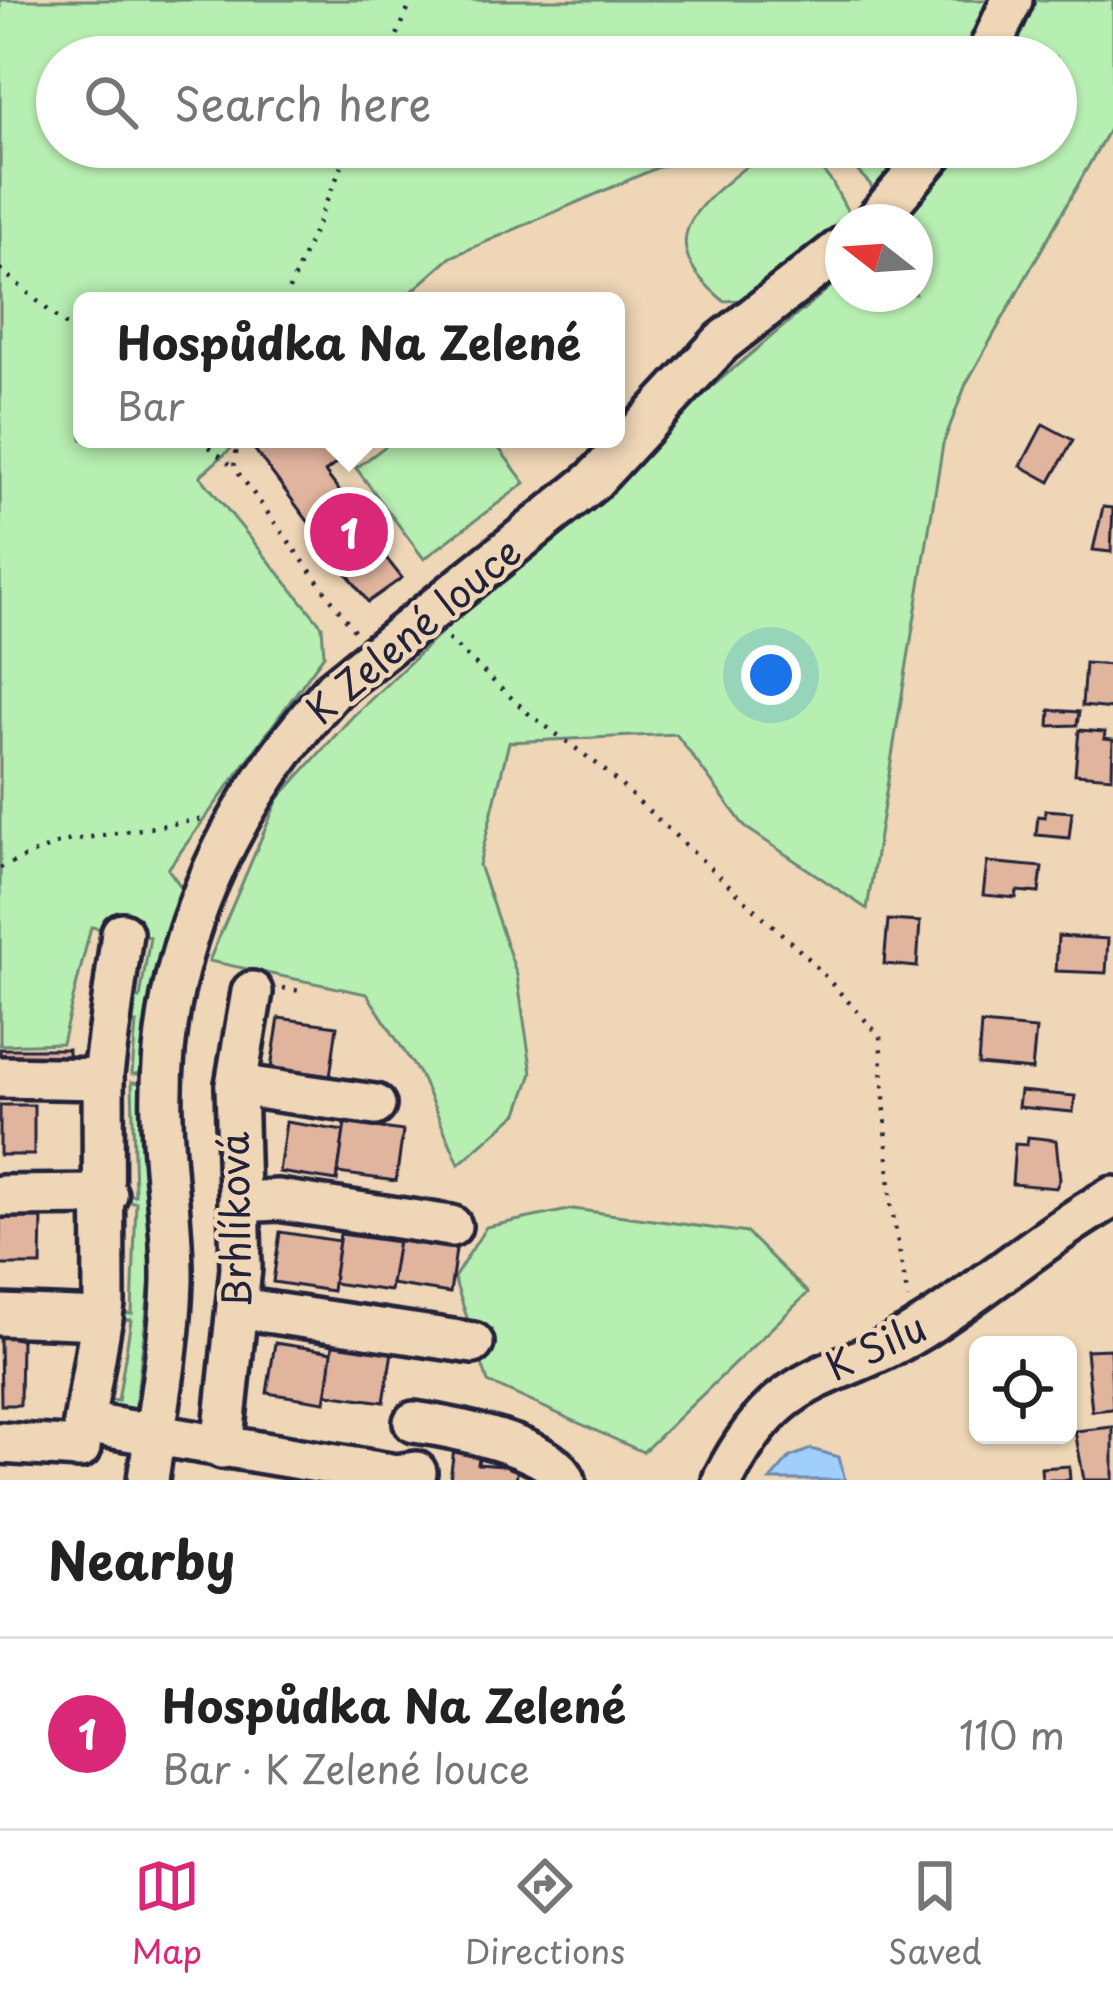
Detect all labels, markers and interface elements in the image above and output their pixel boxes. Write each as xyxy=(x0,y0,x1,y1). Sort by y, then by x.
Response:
search box xyxy=(36,36,1077,168)
text: Search here xyxy=(174,68,431,136)
icon: search xyxy=(78,69,144,135)
north arrow xyxy=(825,204,933,312)
popup xyxy=(73,292,625,448)
text: Hospůdka Na Zelené xyxy=(117,307,581,375)
text: Bar xyxy=(117,375,185,434)
pin: 1 xyxy=(310,487,388,577)
street label: K Zelené louce xyxy=(292,521,533,737)
your location xyxy=(741,645,801,705)
street label: Brhlíková xyxy=(202,1131,265,1309)
street label: K Silu xyxy=(815,1296,935,1394)
map controls xyxy=(969,1336,1077,1444)
button: locate xyxy=(969,1336,1077,1444)
text: Nearby xyxy=(48,1520,235,1597)
text: Hospůdka Na Zelené xyxy=(162,1670,626,1738)
text: 1 xyxy=(78,1704,96,1763)
text: 110 m xyxy=(959,1704,1065,1763)
text: Bar · K Zelené louce xyxy=(162,1738,530,1797)
tab: Map xyxy=(131,1853,202,1975)
tab: Directions xyxy=(465,1853,625,1975)
tab: Saved xyxy=(888,1853,982,1975)

